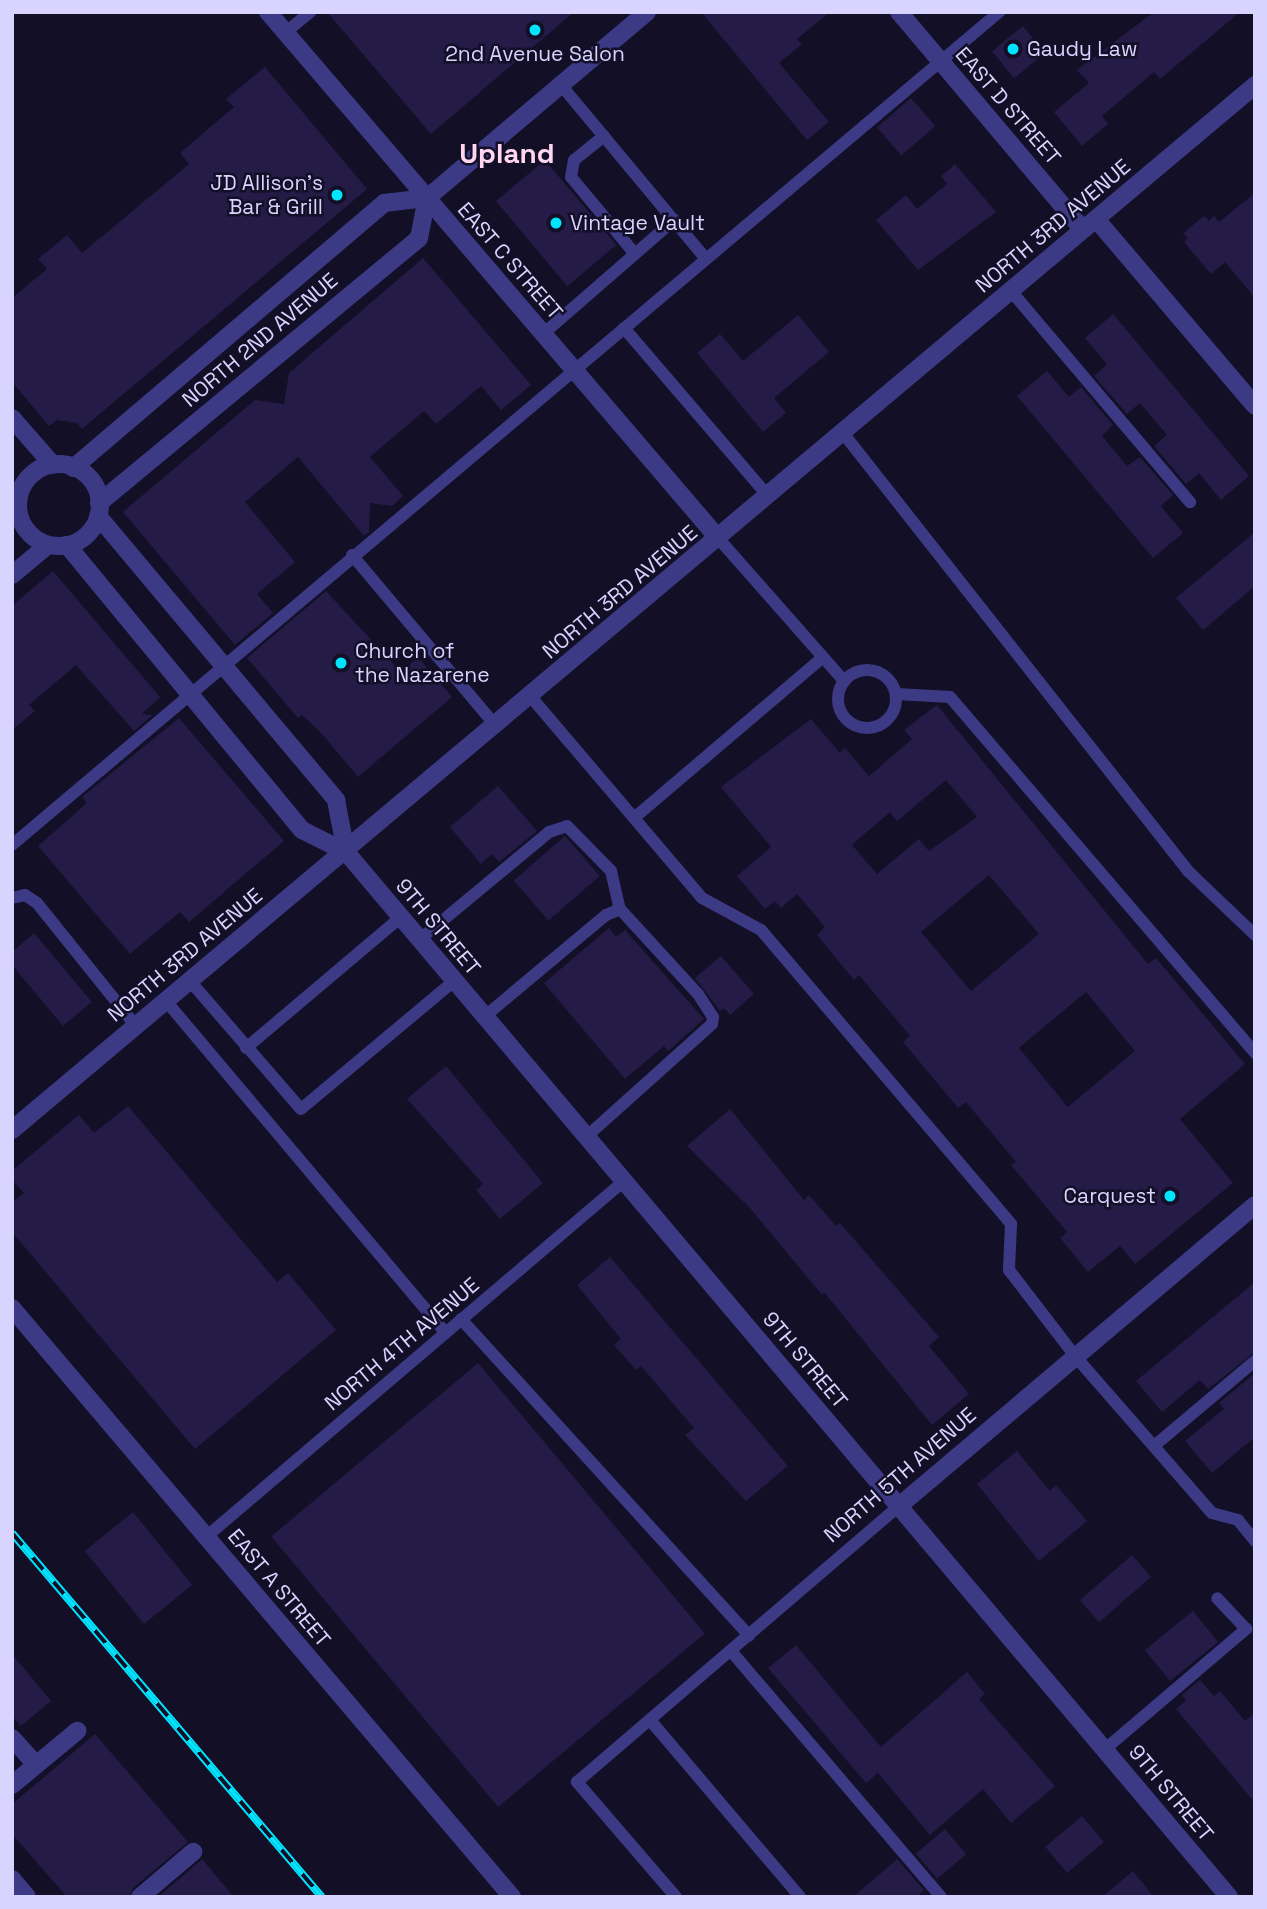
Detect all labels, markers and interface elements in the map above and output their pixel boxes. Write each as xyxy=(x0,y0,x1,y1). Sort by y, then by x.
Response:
marker: 2nd Avenue Salon xyxy=(527,22,543,38)
place label: Gaudy Law xyxy=(1027,36,1137,62)
place label: 2nd Avenue Salon xyxy=(445,41,625,67)
marker: Gaudy Law xyxy=(1005,41,1021,57)
street label: EAST D STREET xyxy=(950,42,1066,170)
district label: Upland xyxy=(459,136,555,170)
street label: NORTH 3RD AVENUE xyxy=(970,154,1136,298)
place label: JD Allison's Bar & Grill xyxy=(210,170,323,220)
marker: JD Allison's Bar & Grill xyxy=(329,187,345,203)
street label: EAST C STREET xyxy=(452,197,568,325)
place label: Vintage Vault xyxy=(570,210,705,236)
marker: Vintage Vault xyxy=(548,215,564,231)
street label: NORTH 2ND AVENUE xyxy=(177,268,343,412)
street label: NORTH 3RD AVENUE xyxy=(537,520,703,664)
place label: Church of the Nazarene xyxy=(355,638,490,688)
marker: Church of the Nazarene xyxy=(333,655,349,671)
street label: 9TH STREET xyxy=(390,874,486,980)
street label: NORTH 3RD AVENUE xyxy=(102,883,268,1027)
place label: Carquest xyxy=(1064,1183,1156,1209)
marker: Carquest xyxy=(1162,1188,1178,1204)
street label: NORTH 4TH AVENUE xyxy=(320,1272,484,1416)
street label: 9TH STREET xyxy=(757,1307,853,1413)
street label: NORTH 5TH AVENUE xyxy=(819,1402,981,1548)
street label: EAST A STREET xyxy=(222,1523,336,1653)
street label: 9TH STREET xyxy=(1123,1740,1219,1846)

